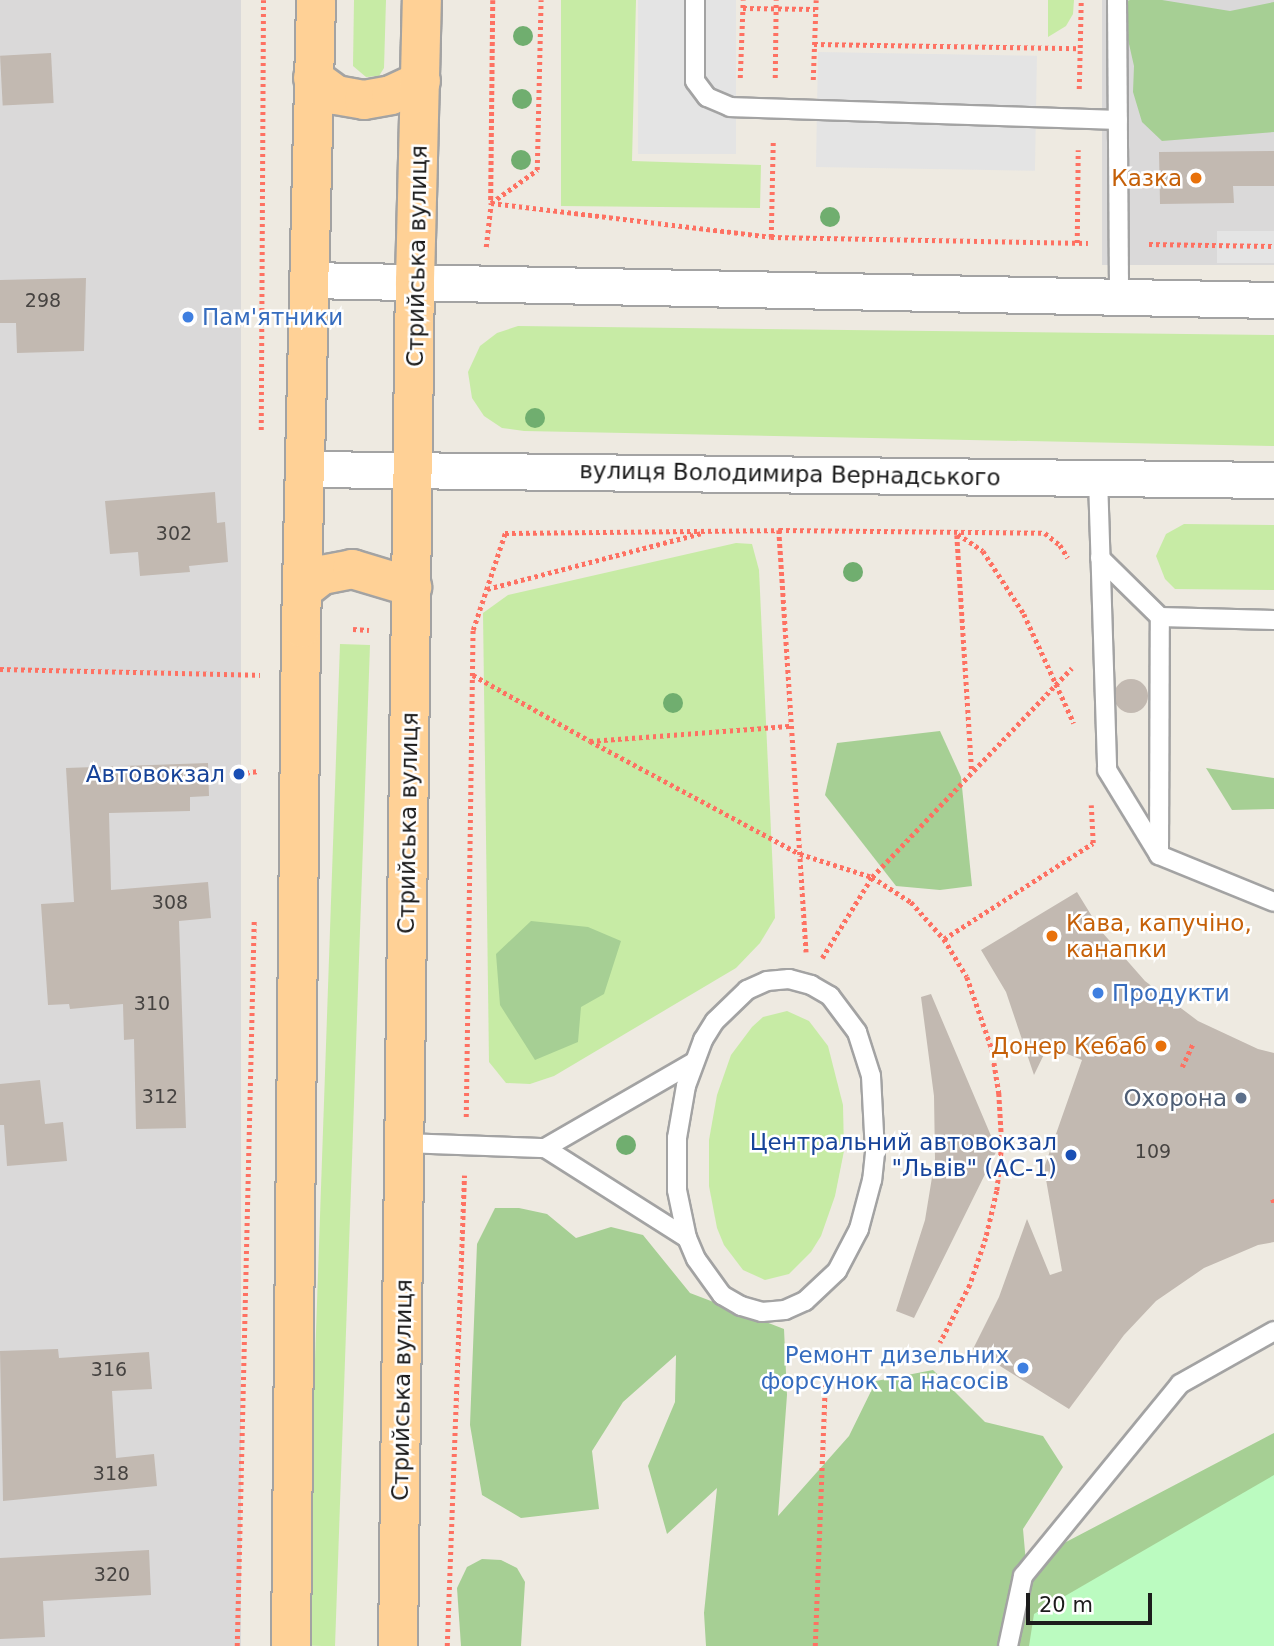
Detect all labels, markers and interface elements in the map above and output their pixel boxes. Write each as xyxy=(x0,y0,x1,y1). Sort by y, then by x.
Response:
street label: Стрийська вулиця xyxy=(401,145,433,367)
place label: Казка xyxy=(1111,164,1182,192)
marker: Казка xyxy=(1188,170,1204,186)
house number: 298 xyxy=(25,290,61,312)
place label: Пам'ятники xyxy=(202,303,343,331)
marker: Пам'ятники xyxy=(180,309,196,325)
street label: вулиця Володимира Вернадського xyxy=(579,457,1001,491)
house number: 302 xyxy=(156,523,192,545)
street label: Стрийська вулиця xyxy=(392,712,424,934)
place label: Автовокзал xyxy=(86,760,225,788)
marker: Автовокзал xyxy=(231,766,247,782)
house number: 308 xyxy=(152,892,188,914)
place label: Кава, капучіно, канапки xyxy=(1066,909,1252,963)
marker: Кава, капучіно, канапки xyxy=(1044,928,1060,944)
place label: Продукти xyxy=(1112,979,1230,1007)
marker: Продукти xyxy=(1090,985,1106,1001)
house number: 310 xyxy=(134,993,170,1015)
place label: Донер Кебаб xyxy=(991,1032,1147,1060)
marker: Донер Кебаб xyxy=(1153,1038,1169,1054)
place label: Охорона xyxy=(1123,1084,1227,1112)
house number: 312 xyxy=(142,1086,178,1108)
marker: Охорона xyxy=(1233,1090,1249,1106)
place label: Центральний автовокзал "Львів" (АС-1) xyxy=(750,1128,1057,1182)
house number: 109 xyxy=(1135,1141,1171,1163)
marker: Центральний автовокзал "Львів" (АС-1) xyxy=(1063,1147,1079,1163)
street label: Стрийська вулиця xyxy=(386,1279,418,1501)
place label: Ремонт дизельних форсунок та насосів xyxy=(761,1341,1009,1395)
house number: 316 xyxy=(91,1359,127,1381)
marker: Ремонт дизельних форсунок та насосів xyxy=(1015,1360,1031,1376)
house number: 318 xyxy=(93,1463,129,1485)
house number: 320 xyxy=(94,1564,130,1586)
scale bar xyxy=(1029,1580,1155,1624)
text: 20 m xyxy=(1039,1593,1093,1617)

